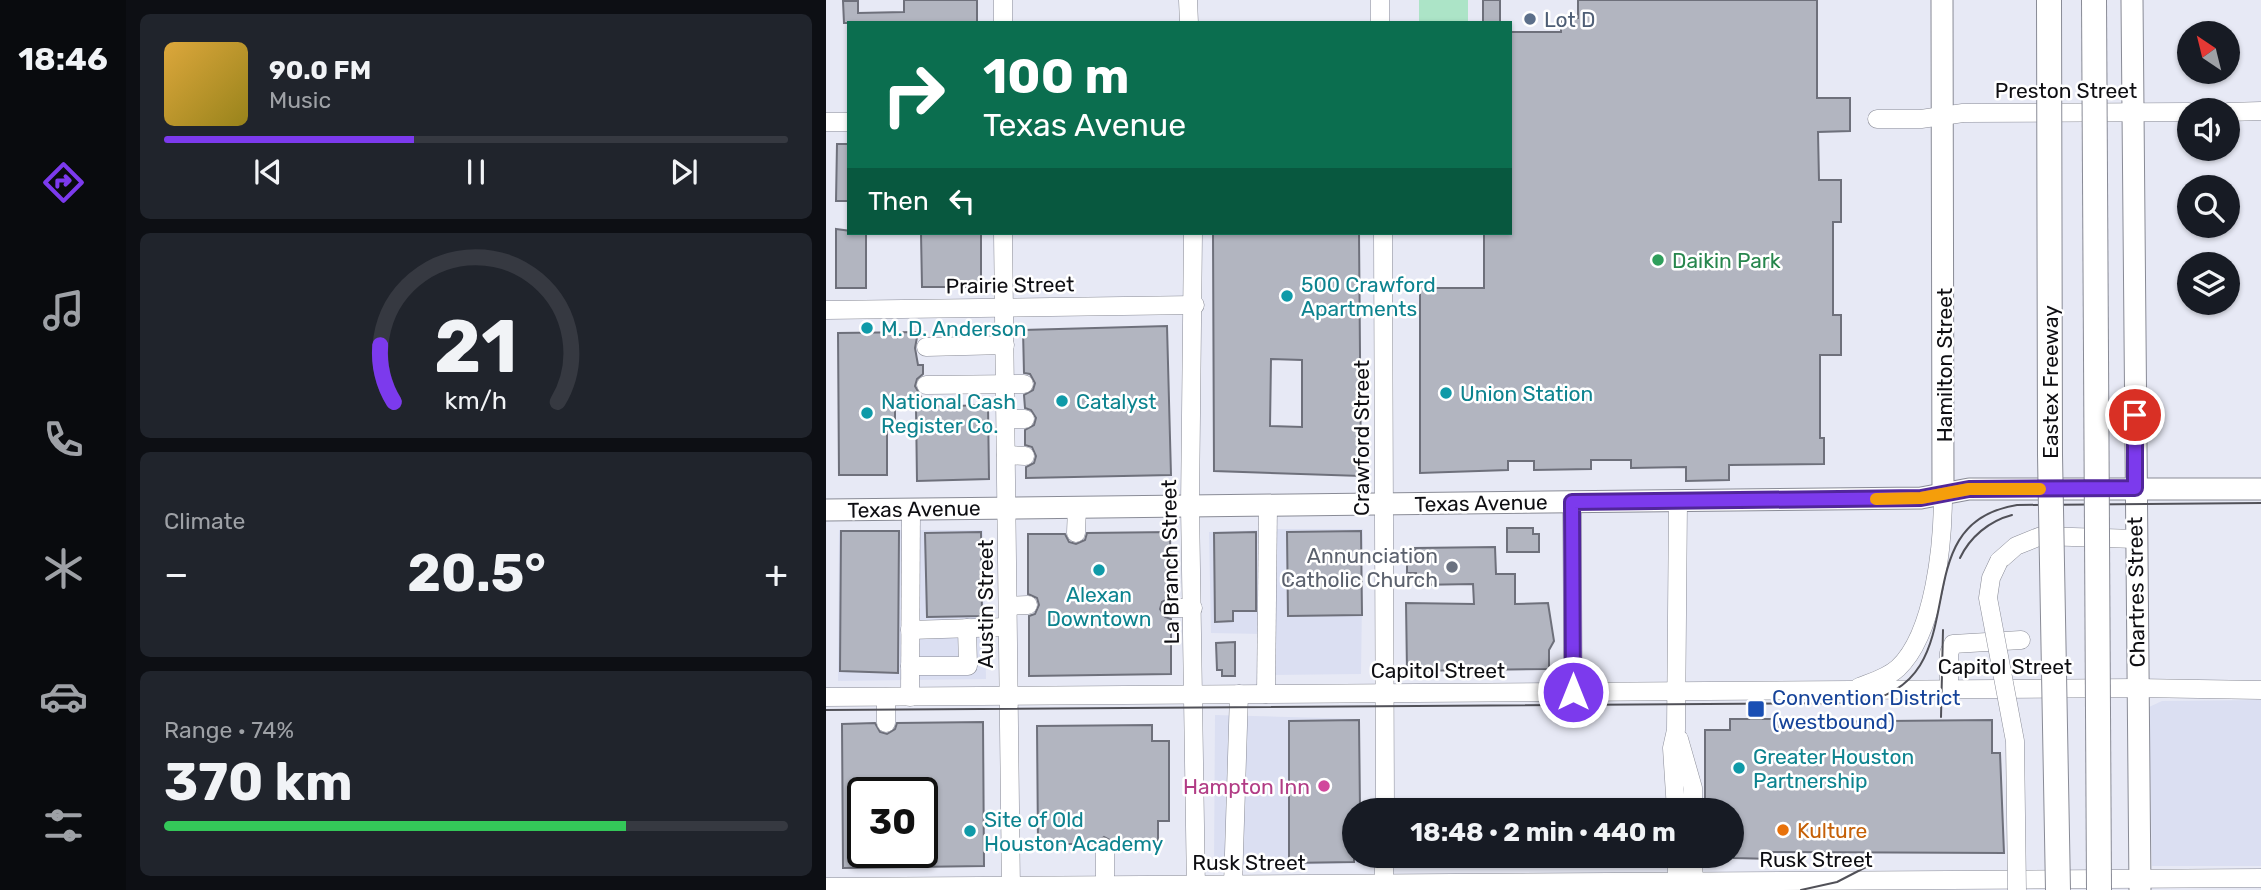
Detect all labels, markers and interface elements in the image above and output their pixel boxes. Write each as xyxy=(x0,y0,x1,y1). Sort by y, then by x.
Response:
place label: Lot D xyxy=(1544,7,1595,32)
marker: Lot D xyxy=(1522,11,1538,27)
north arrow xyxy=(2177,21,2240,84)
map controls xyxy=(2177,21,2240,315)
text: 18:46 xyxy=(18,40,108,78)
text: 100 m xyxy=(983,47,1129,105)
icon: right xyxy=(868,49,959,140)
text: 90.0 FM xyxy=(269,55,371,86)
street label: Preston Street xyxy=(1995,78,2137,103)
text: Music xyxy=(269,86,331,114)
button: sound xyxy=(2177,98,2240,161)
text: Texas Avenue xyxy=(983,106,1186,144)
icon: previous xyxy=(249,153,287,191)
icon: pause xyxy=(457,153,495,191)
icon: next xyxy=(665,153,703,191)
icon: directions xyxy=(39,158,88,207)
button: search xyxy=(2177,175,2240,238)
icon: left xyxy=(943,182,981,220)
text: Then xyxy=(868,186,929,217)
place label: Daikin Park xyxy=(1672,248,1781,273)
marker: Daikin Park xyxy=(1650,252,1666,268)
button: layers xyxy=(2177,252,2240,315)
street label: Prairie Street xyxy=(945,271,1075,299)
place label: 500 Crawford Apartments xyxy=(1301,272,1436,321)
icon: music xyxy=(39,286,88,335)
marker: 500 Crawford Apartments xyxy=(1279,288,1295,304)
street label: Hamilton Street xyxy=(1932,288,1957,442)
text: 21 xyxy=(434,304,518,390)
street label: Eastex Freeway xyxy=(2038,305,2063,459)
place label: M. D. Anderson xyxy=(881,316,1027,341)
marker: M. D. Anderson xyxy=(859,320,875,336)
street label: Crawford Street xyxy=(1349,360,1374,516)
place label: Union Station xyxy=(1460,381,1593,406)
text: km/h xyxy=(445,385,507,414)
marker: Union Station xyxy=(1438,385,1454,401)
pin xyxy=(2105,385,2165,445)
place label: National Cash Register Co. xyxy=(881,389,1016,438)
place label: Catalyst xyxy=(1076,389,1157,414)
marker: Catalyst xyxy=(1054,393,1070,409)
icon: arrive xyxy=(2116,396,2154,434)
marker: National Cash Register Co. xyxy=(859,405,875,421)
icon: phone xyxy=(39,415,88,464)
street label: La Branch Street xyxy=(1156,479,1184,645)
street label: Texas Avenue xyxy=(1414,489,1548,517)
street label: Texas Avenue xyxy=(847,495,981,523)
text: Climate xyxy=(164,507,245,535)
street label: Chartres Street xyxy=(2122,516,2150,668)
street label: Austin Street xyxy=(973,539,998,669)
text: 20.5° xyxy=(407,542,546,604)
place label: Annunciation Catholic Church xyxy=(1281,543,1438,592)
icon: climate xyxy=(39,544,88,593)
text: − xyxy=(164,551,189,597)
text: + xyxy=(764,551,788,597)
marker: Annunciation Catholic Church xyxy=(1444,559,1460,575)
marker: Alexan Downtown xyxy=(1091,562,1107,578)
place label: Alexan Downtown xyxy=(1046,582,1152,631)
street label: Capitol Street xyxy=(1938,654,2072,679)
position arrow xyxy=(1536,655,1610,729)
street label: Capitol Street xyxy=(1371,658,1505,683)
icon: car xyxy=(39,672,88,721)
place label: Convention District (westbound) xyxy=(1772,685,1961,734)
marker: Convention District (westbound) xyxy=(1746,699,1766,719)
text: Range · 74% xyxy=(164,716,294,744)
place label: Greater Houston Partnership xyxy=(1753,744,1914,793)
text: 370 km xyxy=(164,751,353,813)
marker: Greater Houston Partnership xyxy=(1731,760,1747,776)
place label: Hampton Inn xyxy=(1183,774,1310,799)
speed limit sign: 30 xyxy=(847,777,938,868)
marker: Hampton Inn xyxy=(1316,778,1332,794)
icon: filters xyxy=(39,801,88,850)
place label: Site of Old Houston Academy xyxy=(984,807,1164,856)
text: 18:48 · 2 min · 440 m xyxy=(1410,817,1676,848)
place label: Kulture xyxy=(1797,818,1867,843)
marker: Kulture xyxy=(1775,822,1791,838)
marker: Site of Old Houston Academy xyxy=(962,823,978,839)
street label: Rusk Street xyxy=(1759,847,1873,872)
street label: Rusk Street xyxy=(1192,850,1306,875)

